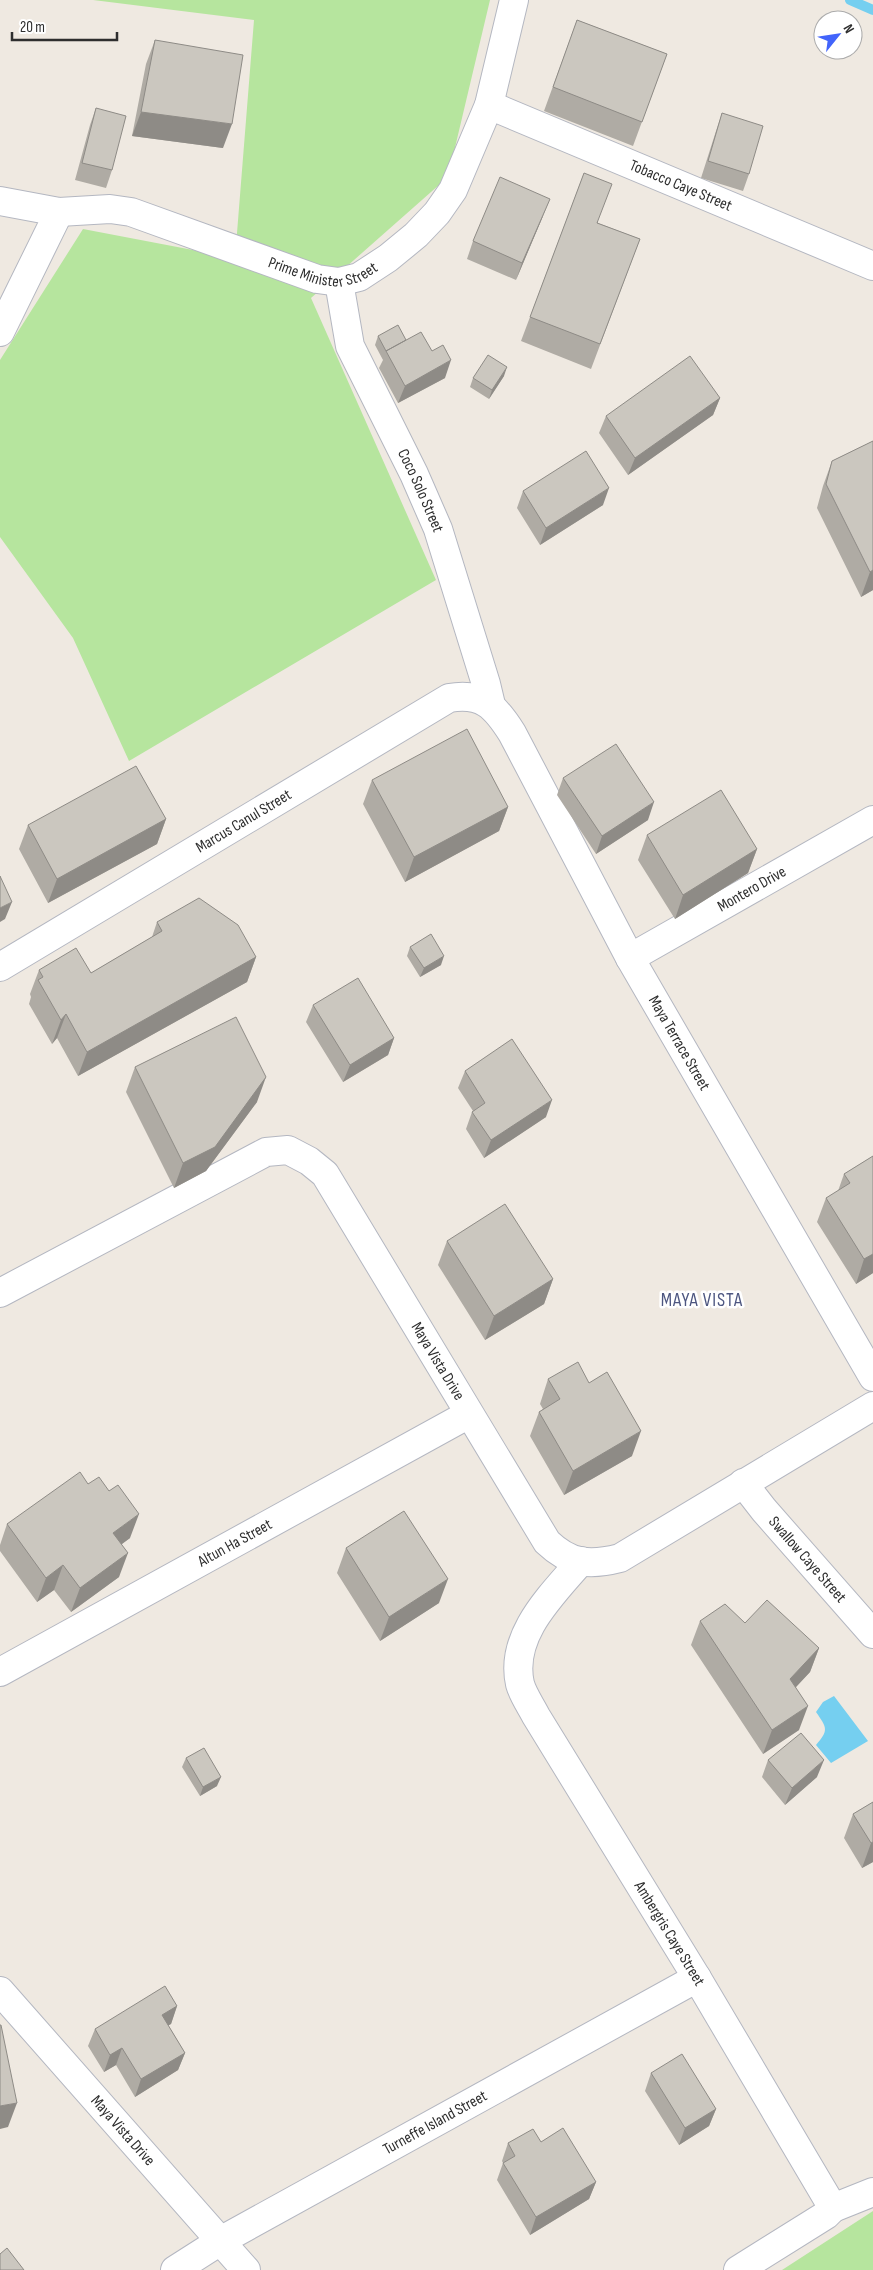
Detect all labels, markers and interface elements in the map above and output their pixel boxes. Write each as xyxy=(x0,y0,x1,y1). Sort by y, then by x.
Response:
scale bar xyxy=(12,10,118,42)
north arrow xyxy=(813,10,863,60)
text: 20 m xyxy=(20,18,45,37)
text: N xyxy=(840,21,858,36)
street label: Tobacco Caye Street xyxy=(627,156,735,215)
street label: Prime Minister Street xyxy=(266,253,381,291)
street label: Coco Solo Street xyxy=(394,446,448,534)
street label: Marcus Canul Street xyxy=(192,785,295,857)
street label: Montero Drive xyxy=(714,862,789,916)
street label: Maya Terrace Street xyxy=(644,992,714,1094)
district label: MAYA VISTA xyxy=(661,1289,743,1312)
street label: Maya Vista Drive xyxy=(407,1319,469,1404)
street label: Swallow Caye Street xyxy=(765,1512,850,1606)
street label: Altun Ha Street xyxy=(194,1515,275,1571)
street label: Ambergris Caye Street xyxy=(630,1877,709,1989)
street label: Turneffe Island Street xyxy=(380,2086,490,2159)
street label: Maya Vista Drive xyxy=(87,2091,159,2170)

